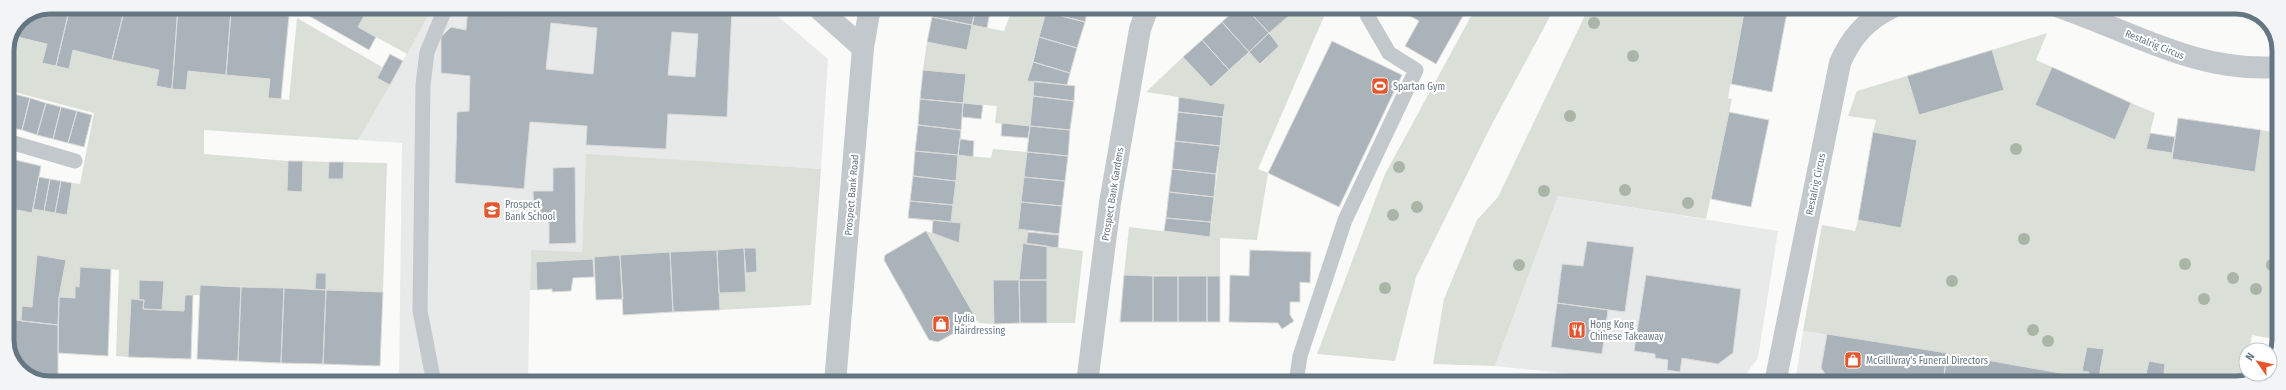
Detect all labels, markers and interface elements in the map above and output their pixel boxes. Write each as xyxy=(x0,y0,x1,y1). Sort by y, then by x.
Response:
street label: Restalrig Circus xyxy=(2123,28,2186,62)
sports icon: Spartan Gym xyxy=(1370,76,1390,96)
place label: Spartan Gym xyxy=(1393,81,1445,93)
street label: Prospect Bank Gardens xyxy=(1100,147,1126,242)
street label: Restalrig Circus xyxy=(1804,152,1828,216)
street label: Prospect Bank Road xyxy=(842,154,862,236)
place label: Prospect Bank School xyxy=(505,199,556,223)
school or university icon: Prospect Bank School xyxy=(482,200,502,220)
place label: Lydia Hairdressing xyxy=(954,313,1005,337)
shop icon: Lydia Hairdressing xyxy=(931,314,951,334)
place label: Hong Kong Chinese Takeaway xyxy=(1590,319,1664,343)
restaurant icon: Hong Kong Chinese Takeaway xyxy=(1567,320,1587,340)
north arrow xyxy=(2238,342,2278,382)
shop icon: McGillivray's Funeral Directors xyxy=(1843,350,1863,370)
text: N xyxy=(2243,350,2257,363)
place label: McGillivray's Funeral Directors xyxy=(1866,355,1988,367)

